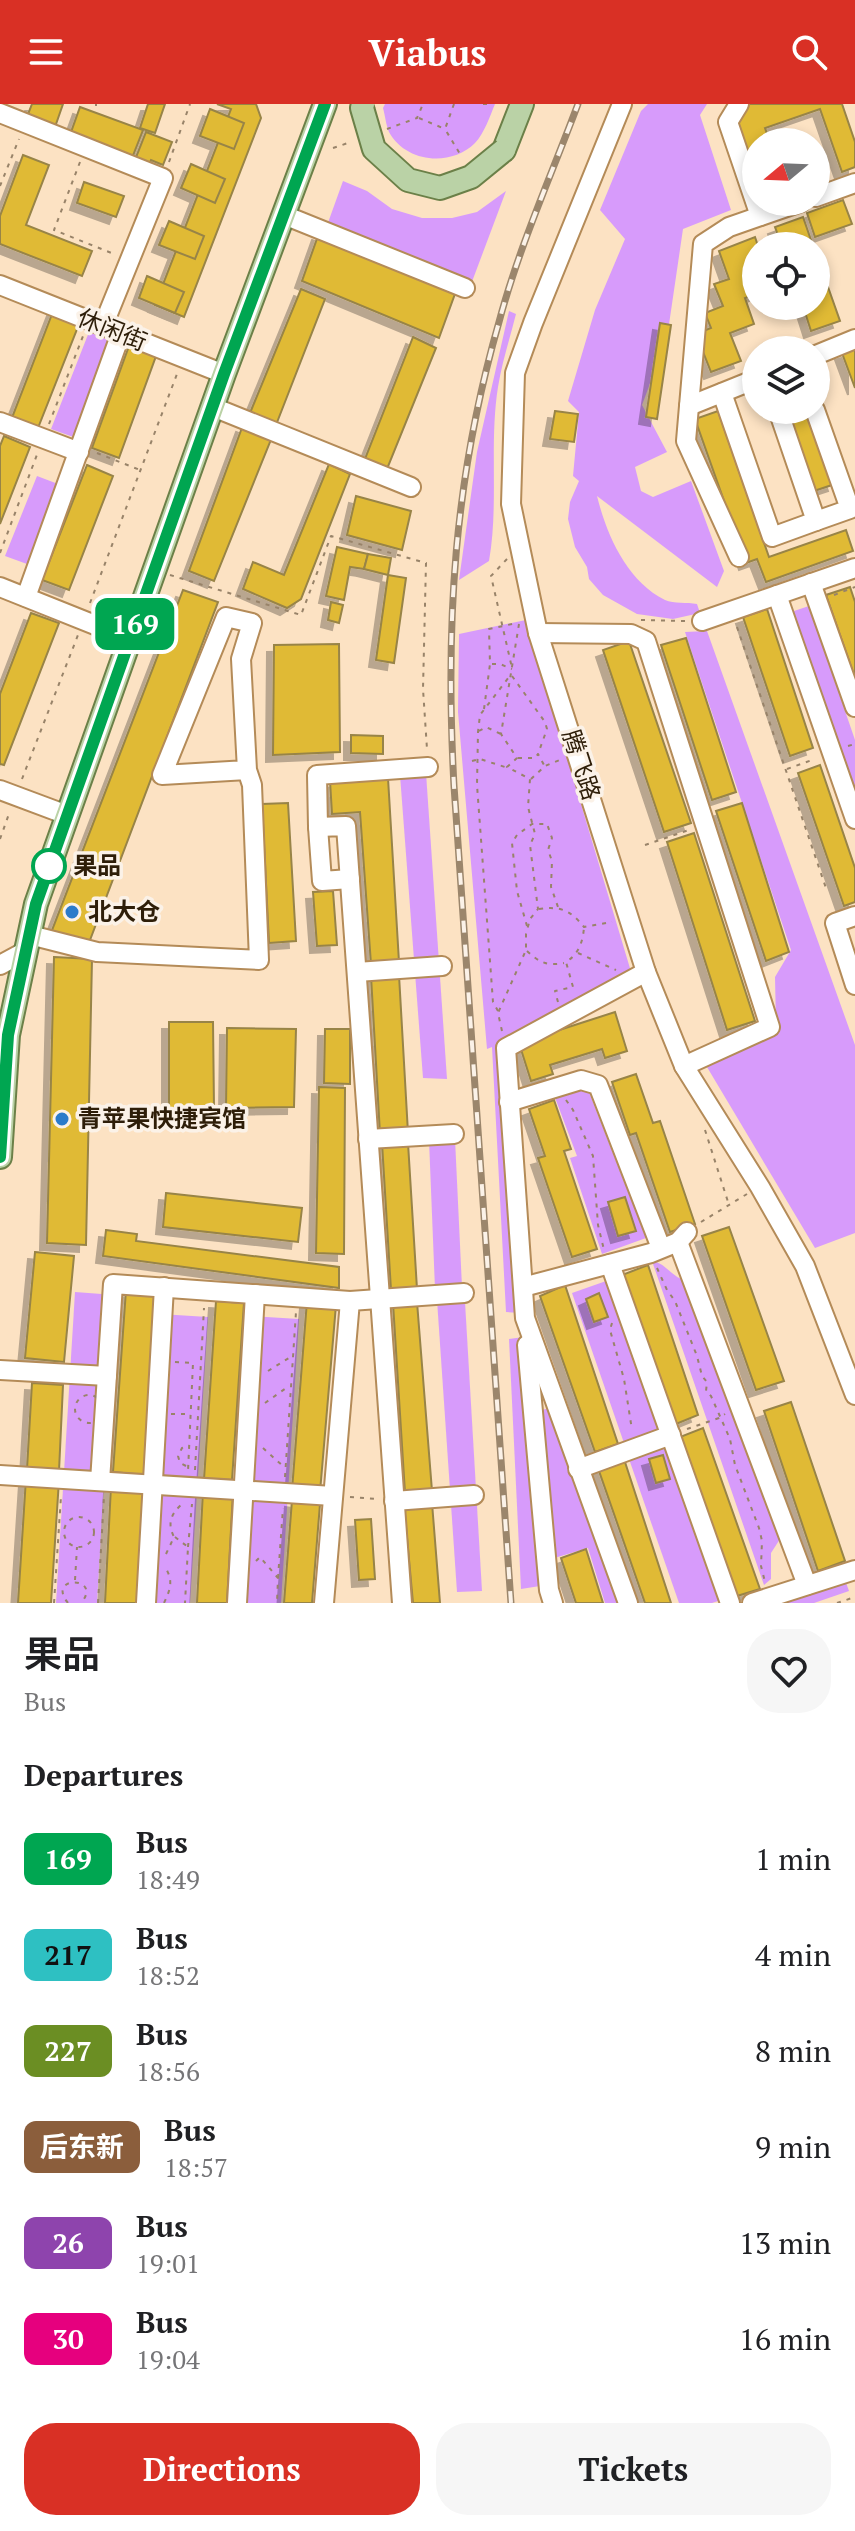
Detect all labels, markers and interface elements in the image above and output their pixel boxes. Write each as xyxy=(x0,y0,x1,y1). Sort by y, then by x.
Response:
text: Viabus xyxy=(368,29,487,76)
icon: menu xyxy=(24,30,68,74)
icon: search xyxy=(787,30,831,74)
north arrow xyxy=(742,128,830,216)
map controls xyxy=(742,128,830,424)
button: locate xyxy=(742,232,830,320)
street label: 休闲街 xyxy=(73,301,152,357)
button: layers xyxy=(742,336,830,424)
line badge: 169 xyxy=(89,598,181,650)
text: 169 xyxy=(111,605,159,642)
street label: 腾飞路 xyxy=(556,726,608,804)
marker: 果品 xyxy=(32,849,66,883)
place label: 果品 xyxy=(73,849,121,881)
place label: 北大仓 xyxy=(88,895,160,927)
marker: 北大仓 xyxy=(63,903,81,921)
place label: 青苹果快捷宾馆 xyxy=(78,1102,246,1134)
marker: 青苹果快捷宾馆 xyxy=(53,1110,71,1128)
text: 果品 xyxy=(24,1629,100,1679)
button: heart xyxy=(747,1629,831,1713)
text: Bus xyxy=(24,1684,66,1718)
text: Departures xyxy=(24,1755,183,1795)
text: Bus xyxy=(136,1822,188,1862)
text: 1 min xyxy=(755,1839,831,1879)
text: 169 xyxy=(44,1840,92,1877)
text: 18:49 xyxy=(136,1862,200,1896)
text: Bus xyxy=(136,1918,188,1958)
text: 4 min xyxy=(755,1935,831,1975)
text: 217 xyxy=(44,1936,92,1973)
text: 18:52 xyxy=(136,1958,200,1992)
text: Bus xyxy=(136,2014,188,2054)
text: 8 min xyxy=(755,2031,831,2071)
text: 227 xyxy=(44,2032,92,2069)
text: 18:56 xyxy=(136,2054,200,2088)
text: Bus xyxy=(164,2110,216,2150)
text: 9 min xyxy=(755,2127,831,2167)
text: 后东新 xyxy=(40,2128,124,2165)
text: 18:57 xyxy=(164,2150,228,2184)
text: Bus xyxy=(136,2206,188,2246)
text: 13 min xyxy=(739,2223,831,2263)
text: 26 xyxy=(52,2224,84,2261)
text: 19:01 xyxy=(136,2246,200,2280)
text: Bus xyxy=(136,2302,188,2342)
text: 16 min xyxy=(739,2319,831,2359)
text: 30 xyxy=(52,2320,84,2357)
text: 19:04 xyxy=(136,2342,200,2376)
button: Directions xyxy=(24,2423,420,2515)
button: Tickets xyxy=(436,2423,831,2515)

